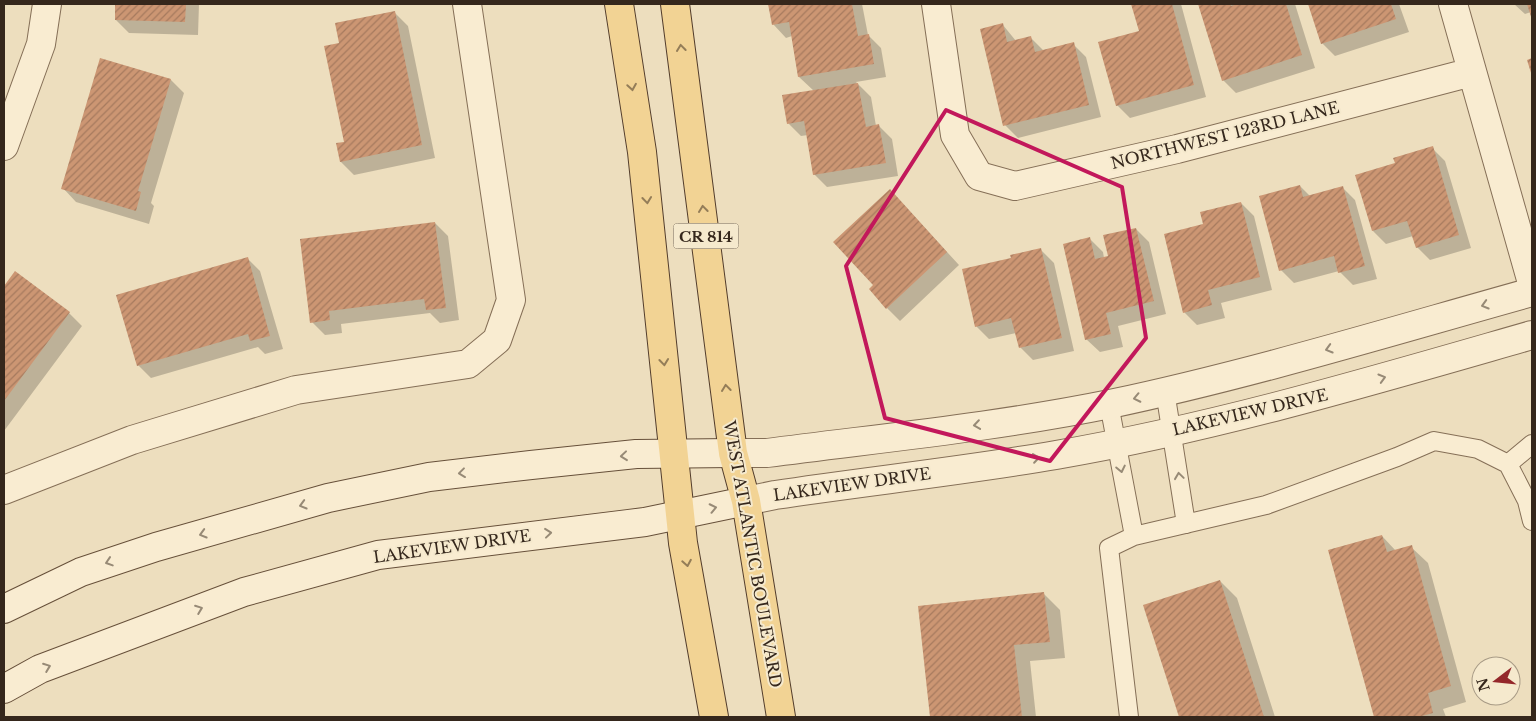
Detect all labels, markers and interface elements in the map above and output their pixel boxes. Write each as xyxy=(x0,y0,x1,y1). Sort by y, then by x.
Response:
one-way arrow xyxy=(677,44,687,52)
one-way arrow xyxy=(627,82,637,91)
street label: NORTHWEST 123RD LANE xyxy=(1109,97,1341,173)
one-way arrow xyxy=(641,197,652,205)
one-way arrow xyxy=(698,205,708,213)
road number: CR 814 xyxy=(674,224,738,248)
one-way arrow xyxy=(1482,300,1490,310)
one-way arrow xyxy=(1324,343,1333,354)
one-way arrow xyxy=(658,358,669,366)
one-way arrow xyxy=(1378,373,1386,384)
one-way arrow xyxy=(721,383,732,391)
street label: LAKEVIEW DRIVE xyxy=(1170,384,1330,440)
one-way arrow xyxy=(1133,392,1142,402)
street label: WEST ATLANTIC BOULEVARD xyxy=(719,418,786,689)
one-way arrow xyxy=(973,419,982,429)
one-way arrow xyxy=(619,450,627,461)
one-way arrow xyxy=(1032,453,1041,463)
street label: LAKEVIEW DRIVE xyxy=(772,463,932,505)
one-way arrow xyxy=(1115,464,1126,473)
one-way arrow xyxy=(458,467,466,478)
one-way arrow xyxy=(1174,471,1184,480)
one-way arrow xyxy=(300,500,308,510)
one-way arrow xyxy=(709,503,718,514)
street label: LAKEVIEW DRIVE xyxy=(372,525,532,567)
one-way arrow xyxy=(198,528,207,539)
one-way arrow xyxy=(544,528,552,539)
one-way arrow xyxy=(106,557,114,567)
one-way arrow xyxy=(681,559,691,567)
one-way arrow xyxy=(194,605,203,615)
north arrow xyxy=(1471,656,1521,706)
one-way arrow xyxy=(42,662,51,673)
text: N xyxy=(1473,676,1494,693)

